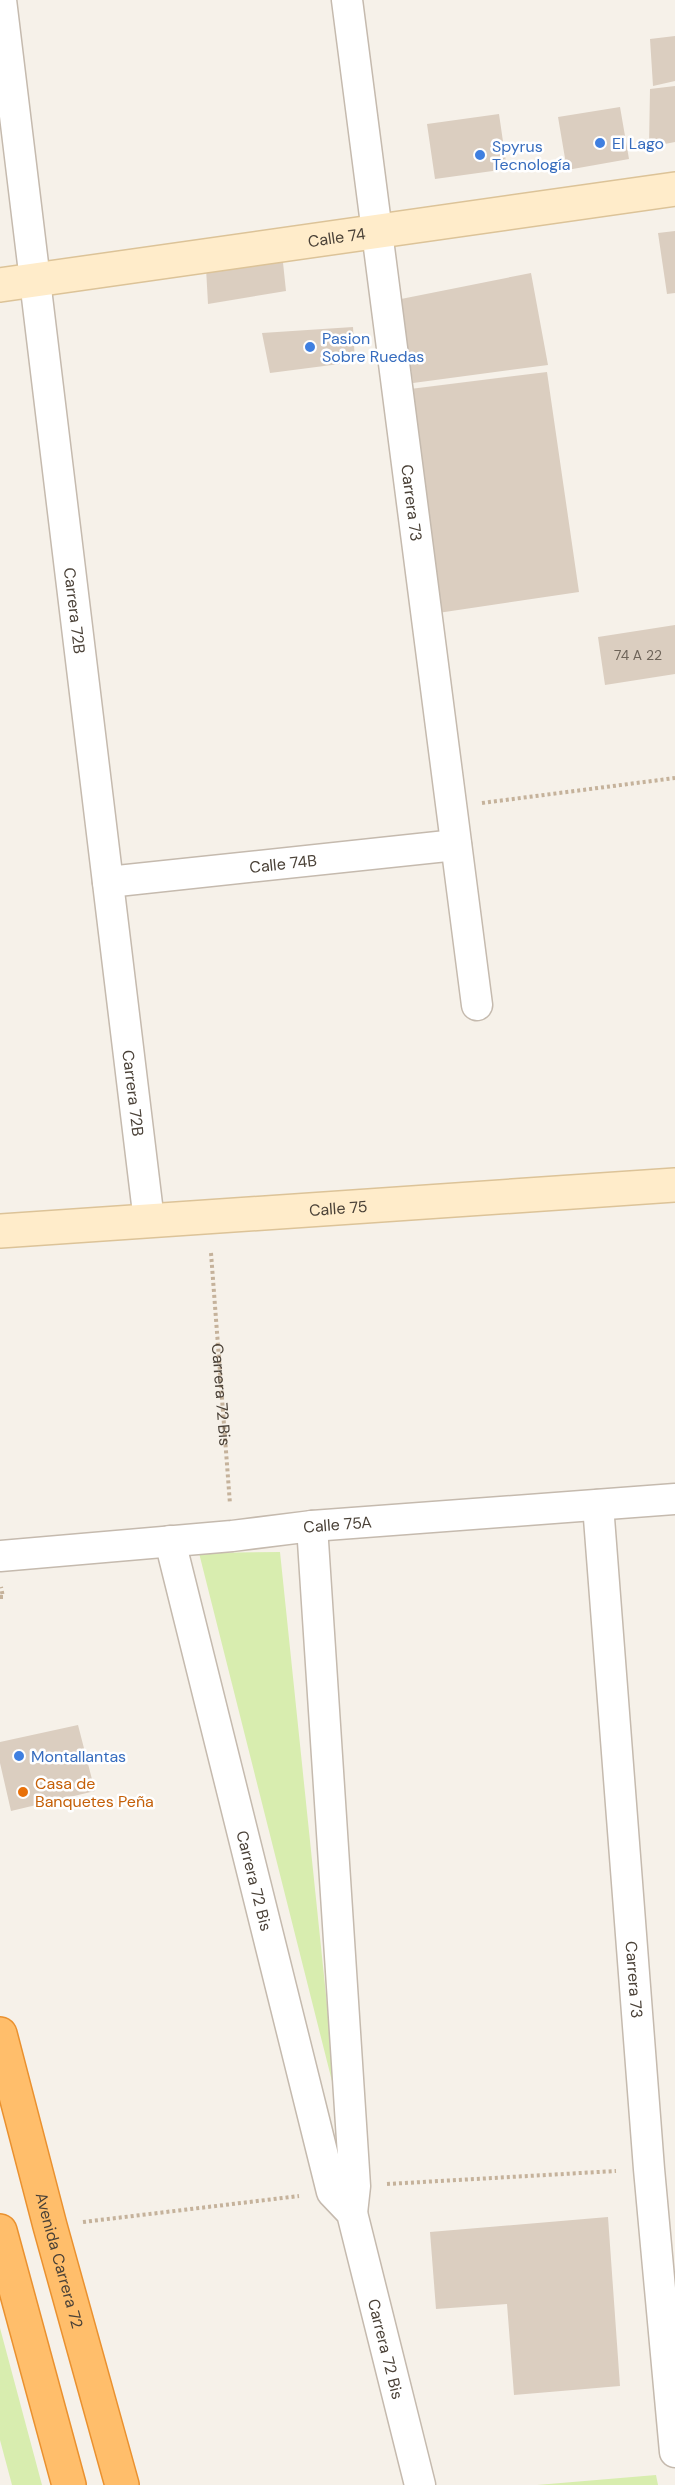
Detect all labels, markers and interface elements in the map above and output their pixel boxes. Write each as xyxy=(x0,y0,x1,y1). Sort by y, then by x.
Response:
place label: El Lago xyxy=(612,133,664,154)
place label: Spyrus Tecnología xyxy=(492,136,570,175)
marker: El Lago xyxy=(593,136,607,150)
marker: Spyrus Tecnología xyxy=(473,148,487,162)
street label: Calle 74 xyxy=(306,223,367,252)
place label: Pasion Sobre Ruedas xyxy=(322,328,424,367)
marker: Pasion Sobre Ruedas xyxy=(303,340,317,354)
street label: Carrera 73 xyxy=(397,463,427,543)
street label: Carrera 72B xyxy=(59,566,91,655)
house number: 74 A 22 xyxy=(614,646,662,664)
street label: Calle 74B xyxy=(248,849,318,877)
street label: Carrera 72B xyxy=(118,1049,149,1137)
street label: Calle 75 xyxy=(308,1195,368,1220)
street label: Carrera 72 Bis xyxy=(207,1342,236,1447)
street label: Calle 75A xyxy=(302,1511,373,1538)
place label: Montallantas xyxy=(31,1746,126,1767)
marker: Montallantas xyxy=(12,1749,26,1763)
place label: Casa de Banquetes Peña xyxy=(35,1773,154,1812)
marker: Casa de Banquetes Peña xyxy=(16,1785,30,1799)
street label: Carrera 72 Bis xyxy=(232,1828,277,1933)
street label: Carrera 73 xyxy=(621,1940,648,2019)
street label: Avenida Carrera 72 xyxy=(31,2190,88,2331)
street label: Carrera 72 Bis xyxy=(363,2296,409,2401)

